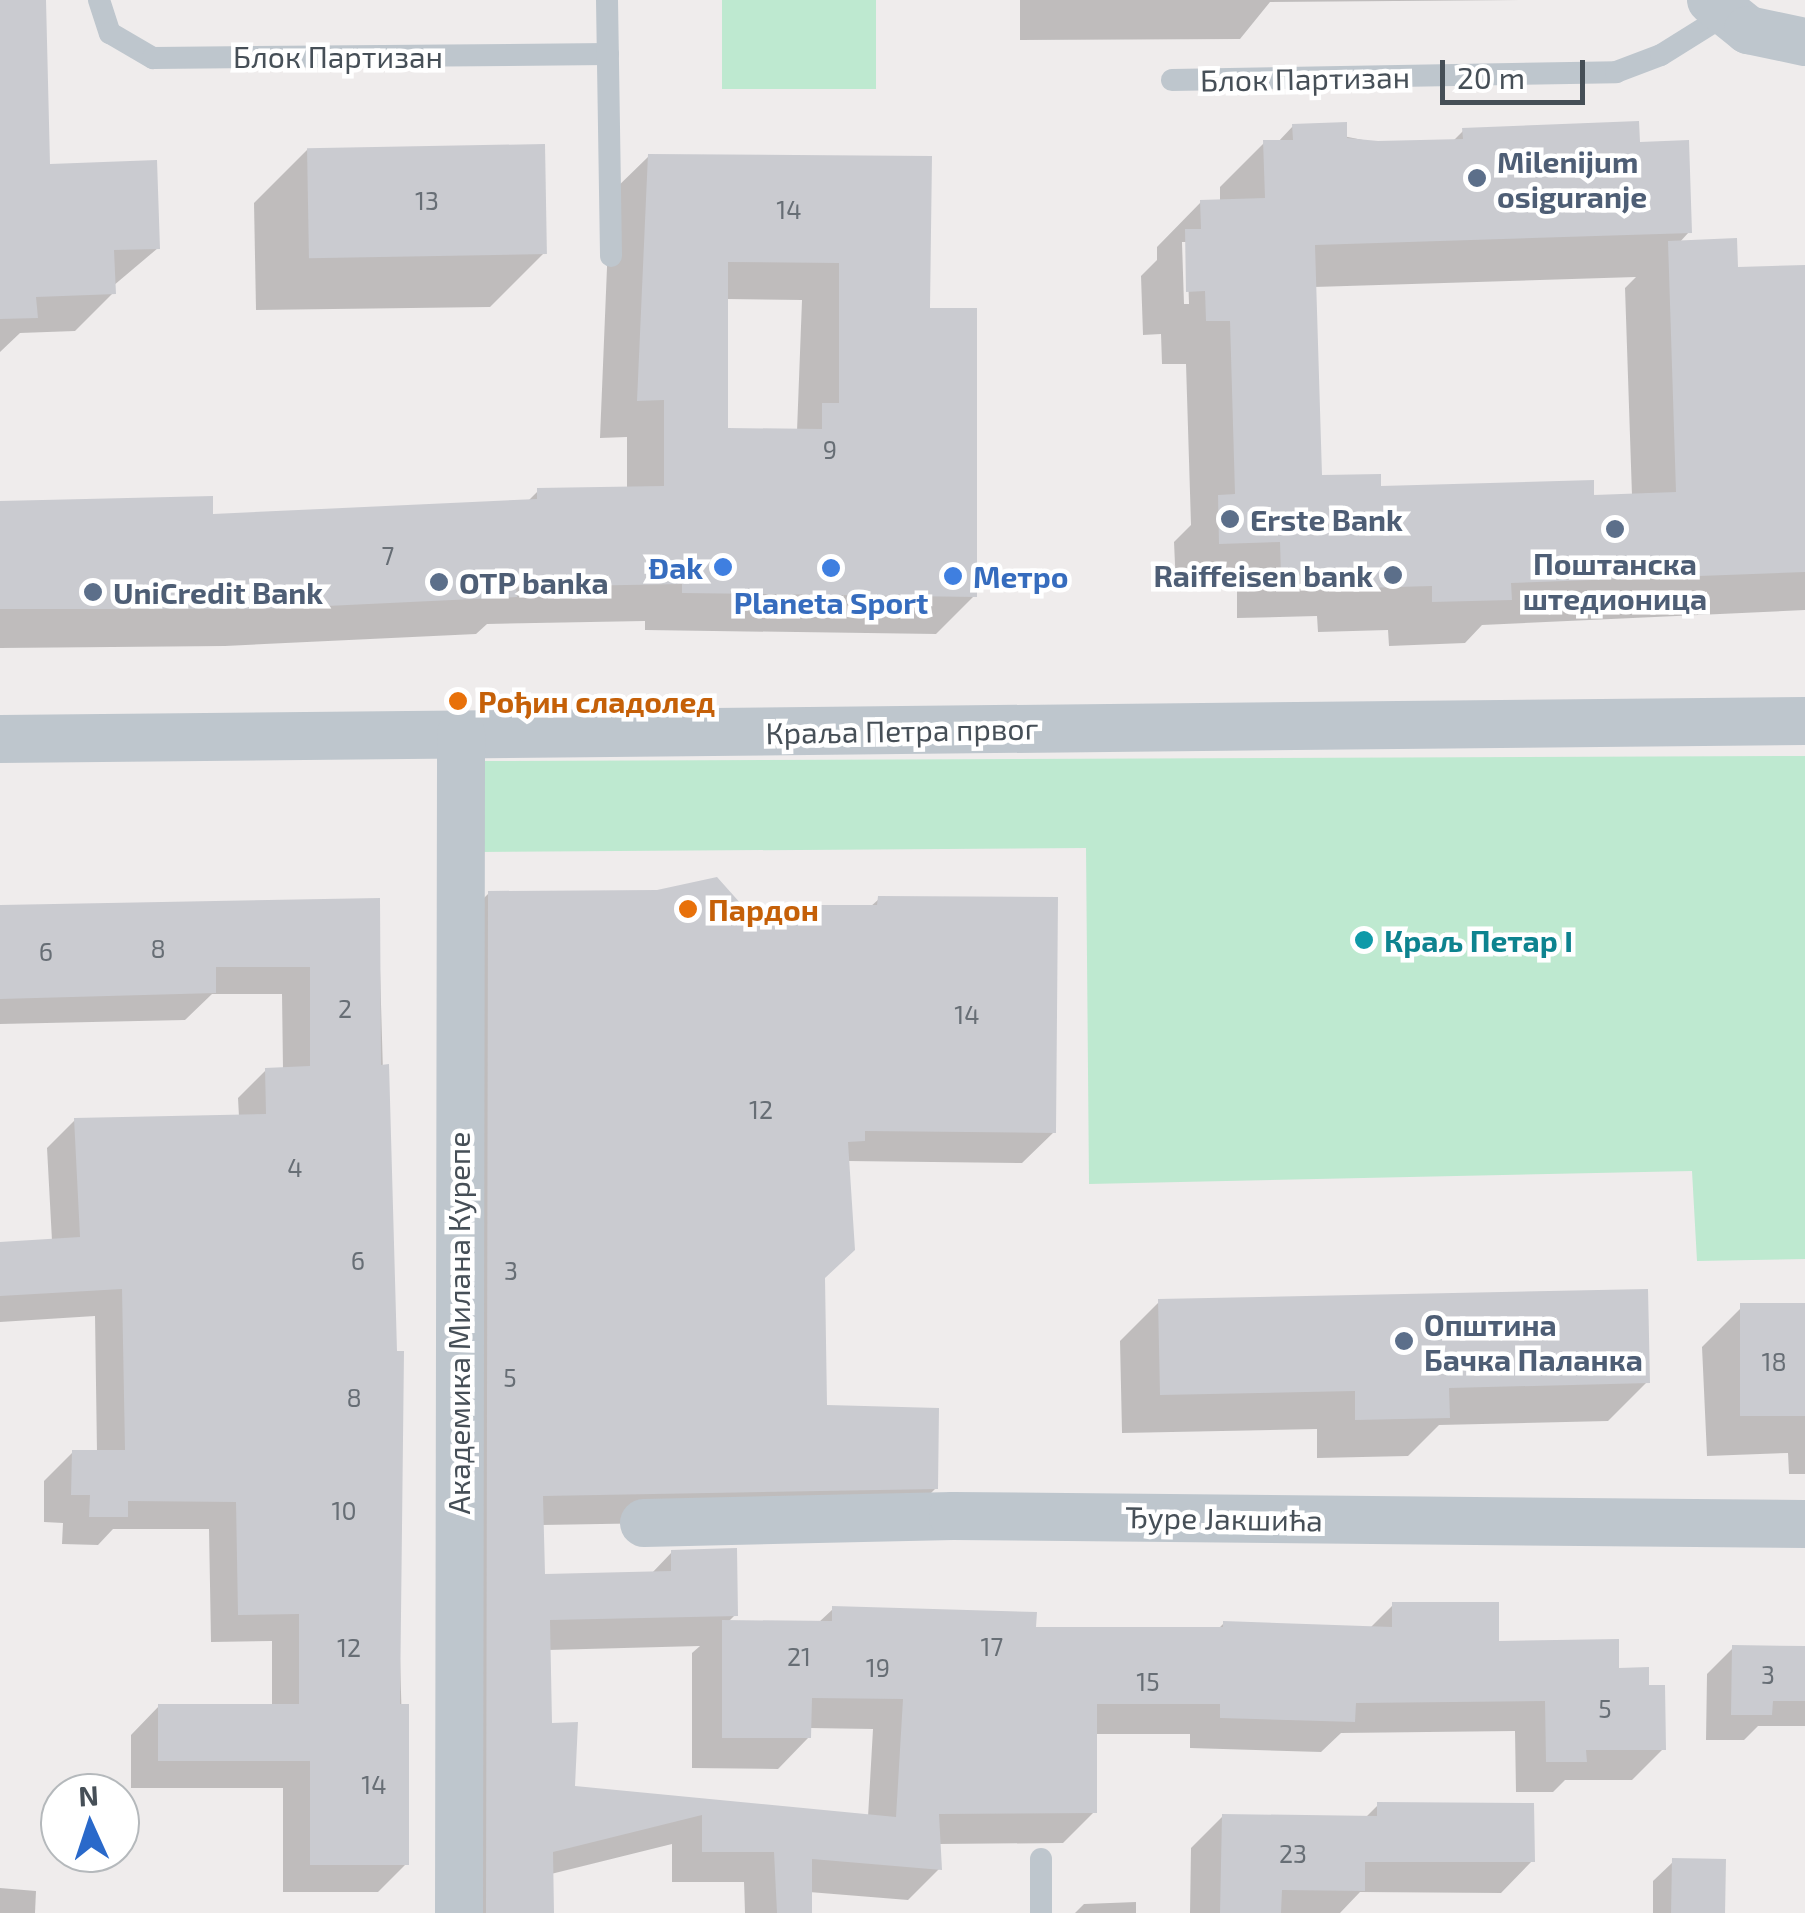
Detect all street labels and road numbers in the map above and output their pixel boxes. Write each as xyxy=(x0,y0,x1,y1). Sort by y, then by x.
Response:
street label: Блок Партизан xyxy=(233,38,443,74)
street label: Блок Партизан xyxy=(1200,58,1410,98)
street label: Краља Петра првог xyxy=(765,710,1039,750)
street label: Академика Милана Курепе xyxy=(440,1131,476,1515)
street label: Ђуре Јакшића xyxy=(1125,1498,1323,1538)

